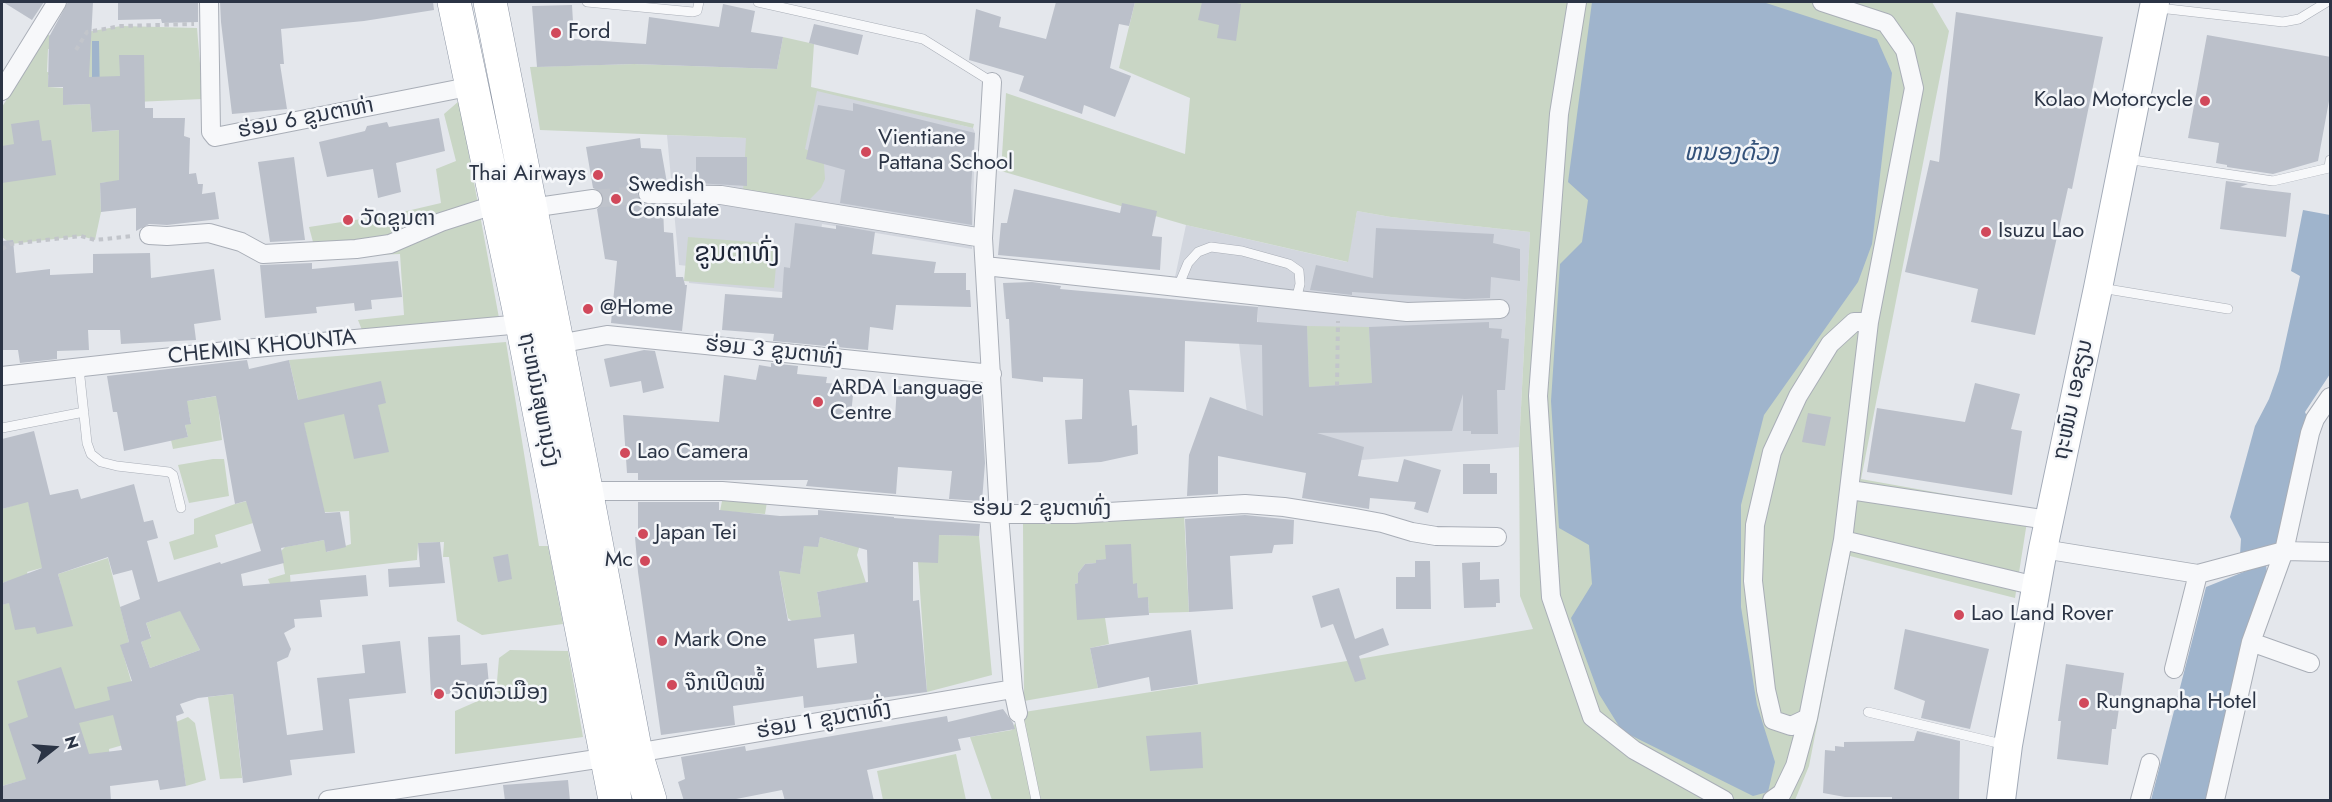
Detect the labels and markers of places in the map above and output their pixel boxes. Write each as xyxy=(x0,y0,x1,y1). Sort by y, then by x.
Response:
place label: Ford xyxy=(568,20,610,46)
marker: Ford xyxy=(549,26,563,40)
place label: Kolao Motorcycle xyxy=(2034,88,2193,114)
marker: Kolao Motorcycle xyxy=(2198,94,2212,108)
place label: Vientiane Pattana School xyxy=(878,126,1013,178)
marker: Vientiane Pattana School xyxy=(859,145,873,159)
place label: Thai Airways xyxy=(469,162,586,188)
marker: Thai Airways xyxy=(591,168,605,182)
place label: Swedish Consulate xyxy=(628,173,719,224)
marker: Swedish Consulate xyxy=(609,192,623,206)
place label: ວັດຂູນຕາ xyxy=(360,207,435,233)
marker: ວັດຂູນຕາ xyxy=(341,213,355,227)
place label: Isuzu Lao xyxy=(1998,219,2084,245)
marker: Isuzu Lao xyxy=(1979,225,1993,239)
place label: @Home xyxy=(600,296,673,322)
marker: @Home xyxy=(581,302,595,316)
place label: ARDA Language Centre xyxy=(830,376,983,428)
marker: ARDA Language Centre xyxy=(811,395,825,409)
place label: Lao Camera xyxy=(637,440,748,466)
marker: Lao Camera xyxy=(618,446,632,460)
place label: Japan Tei xyxy=(655,521,737,547)
marker: Japan Tei xyxy=(636,527,650,541)
place label: Mc xyxy=(605,548,633,574)
marker: Mc xyxy=(638,554,652,568)
place label: Lao Land Rover xyxy=(1971,602,2113,628)
marker: Lao Land Rover xyxy=(1952,608,1966,622)
place label: Mark One xyxy=(674,628,766,654)
marker: Mark One xyxy=(655,634,669,648)
place label: ຈ໊ກເປີດໝ້ໍ xyxy=(684,672,765,698)
marker: ຈ໊ກເປີດໝ້ໍ xyxy=(665,678,679,692)
place label: ວັດຫົວເມືອງ xyxy=(451,681,548,707)
marker: ວັດຫົວເມືອງ xyxy=(432,687,446,701)
place label: Rungnapha Hotel xyxy=(2096,690,2257,716)
marker: Rungnapha Hotel xyxy=(2077,696,2091,710)

